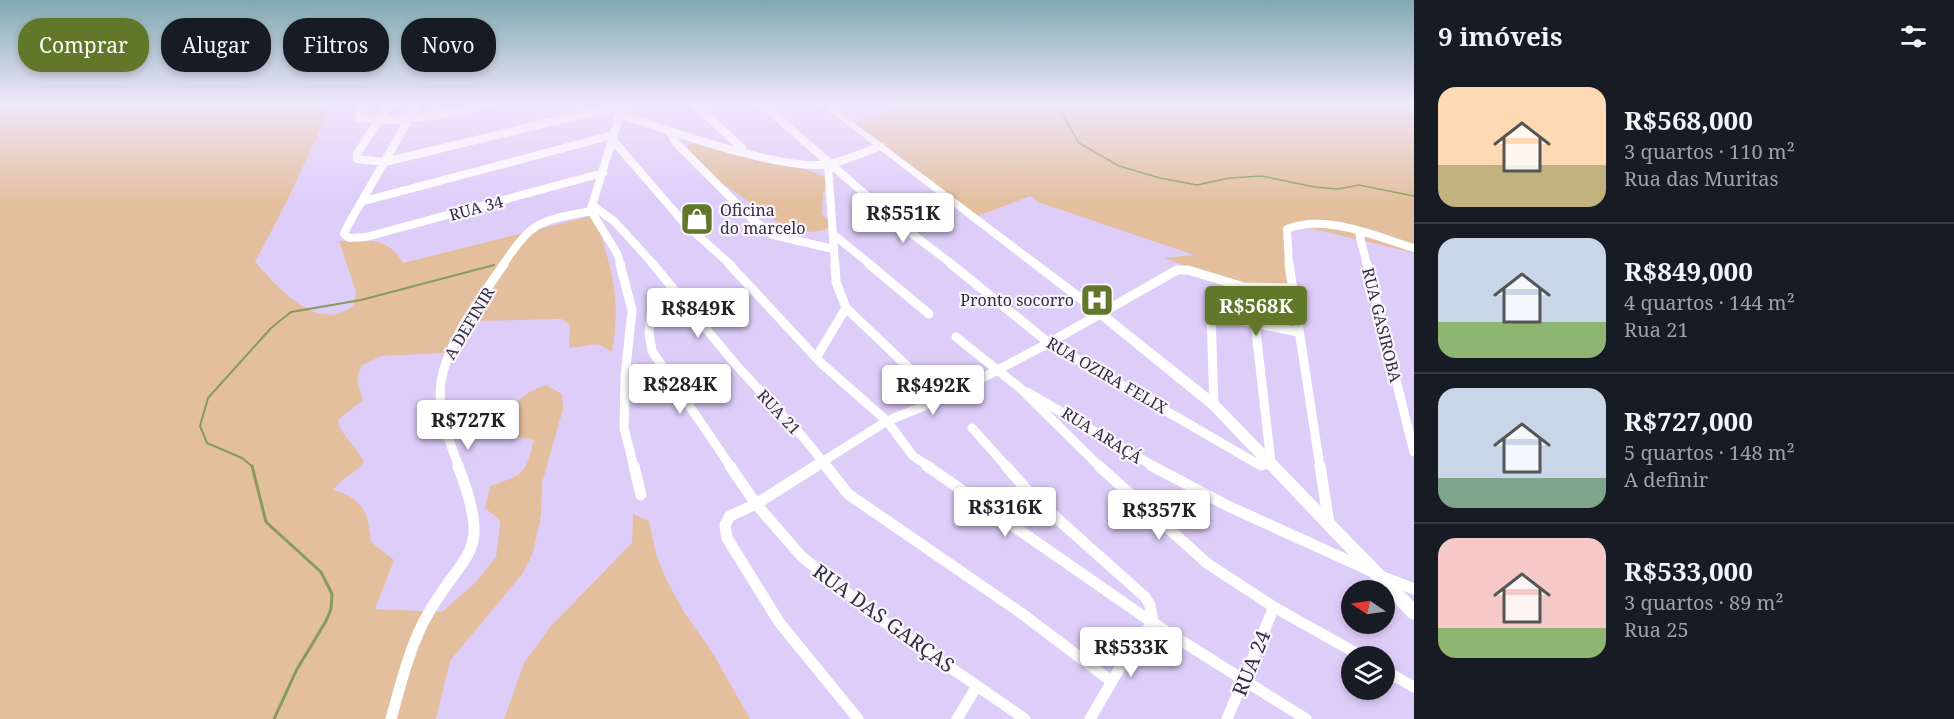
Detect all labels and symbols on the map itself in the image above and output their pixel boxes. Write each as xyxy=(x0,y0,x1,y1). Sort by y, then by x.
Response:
street label: RUA 34 xyxy=(447,190,505,226)
pin: R$551K xyxy=(854,193,952,244)
place label: Oficina do marcelo xyxy=(720,199,806,239)
shop icon: Oficina do marcelo xyxy=(679,201,715,237)
street label: RUA GASIROBA xyxy=(1357,265,1407,385)
street label: A DEFINIR xyxy=(439,282,500,363)
hospital icon: Pronto socorro xyxy=(1079,282,1115,318)
pin: R$568K xyxy=(1207,286,1305,337)
pin: R$849K xyxy=(649,288,747,339)
place label: Pronto socorro xyxy=(960,289,1074,311)
street label: RUA OZIRA FELIX xyxy=(1043,332,1172,419)
pin: R$284K xyxy=(631,364,729,415)
pin: R$492K xyxy=(884,365,982,416)
street label: RUA 21 xyxy=(752,384,806,440)
pin: R$727K xyxy=(419,400,517,451)
street label: RUA ARAÇÁ xyxy=(1058,402,1147,469)
pin: R$316K xyxy=(956,487,1054,538)
pin: R$357K xyxy=(1110,490,1208,541)
street label: RUA DAS GARÇAS xyxy=(808,557,960,679)
north arrow xyxy=(1341,580,1395,634)
street label: RUA 24 xyxy=(1226,626,1276,700)
pin: R$533K xyxy=(1082,627,1180,678)

